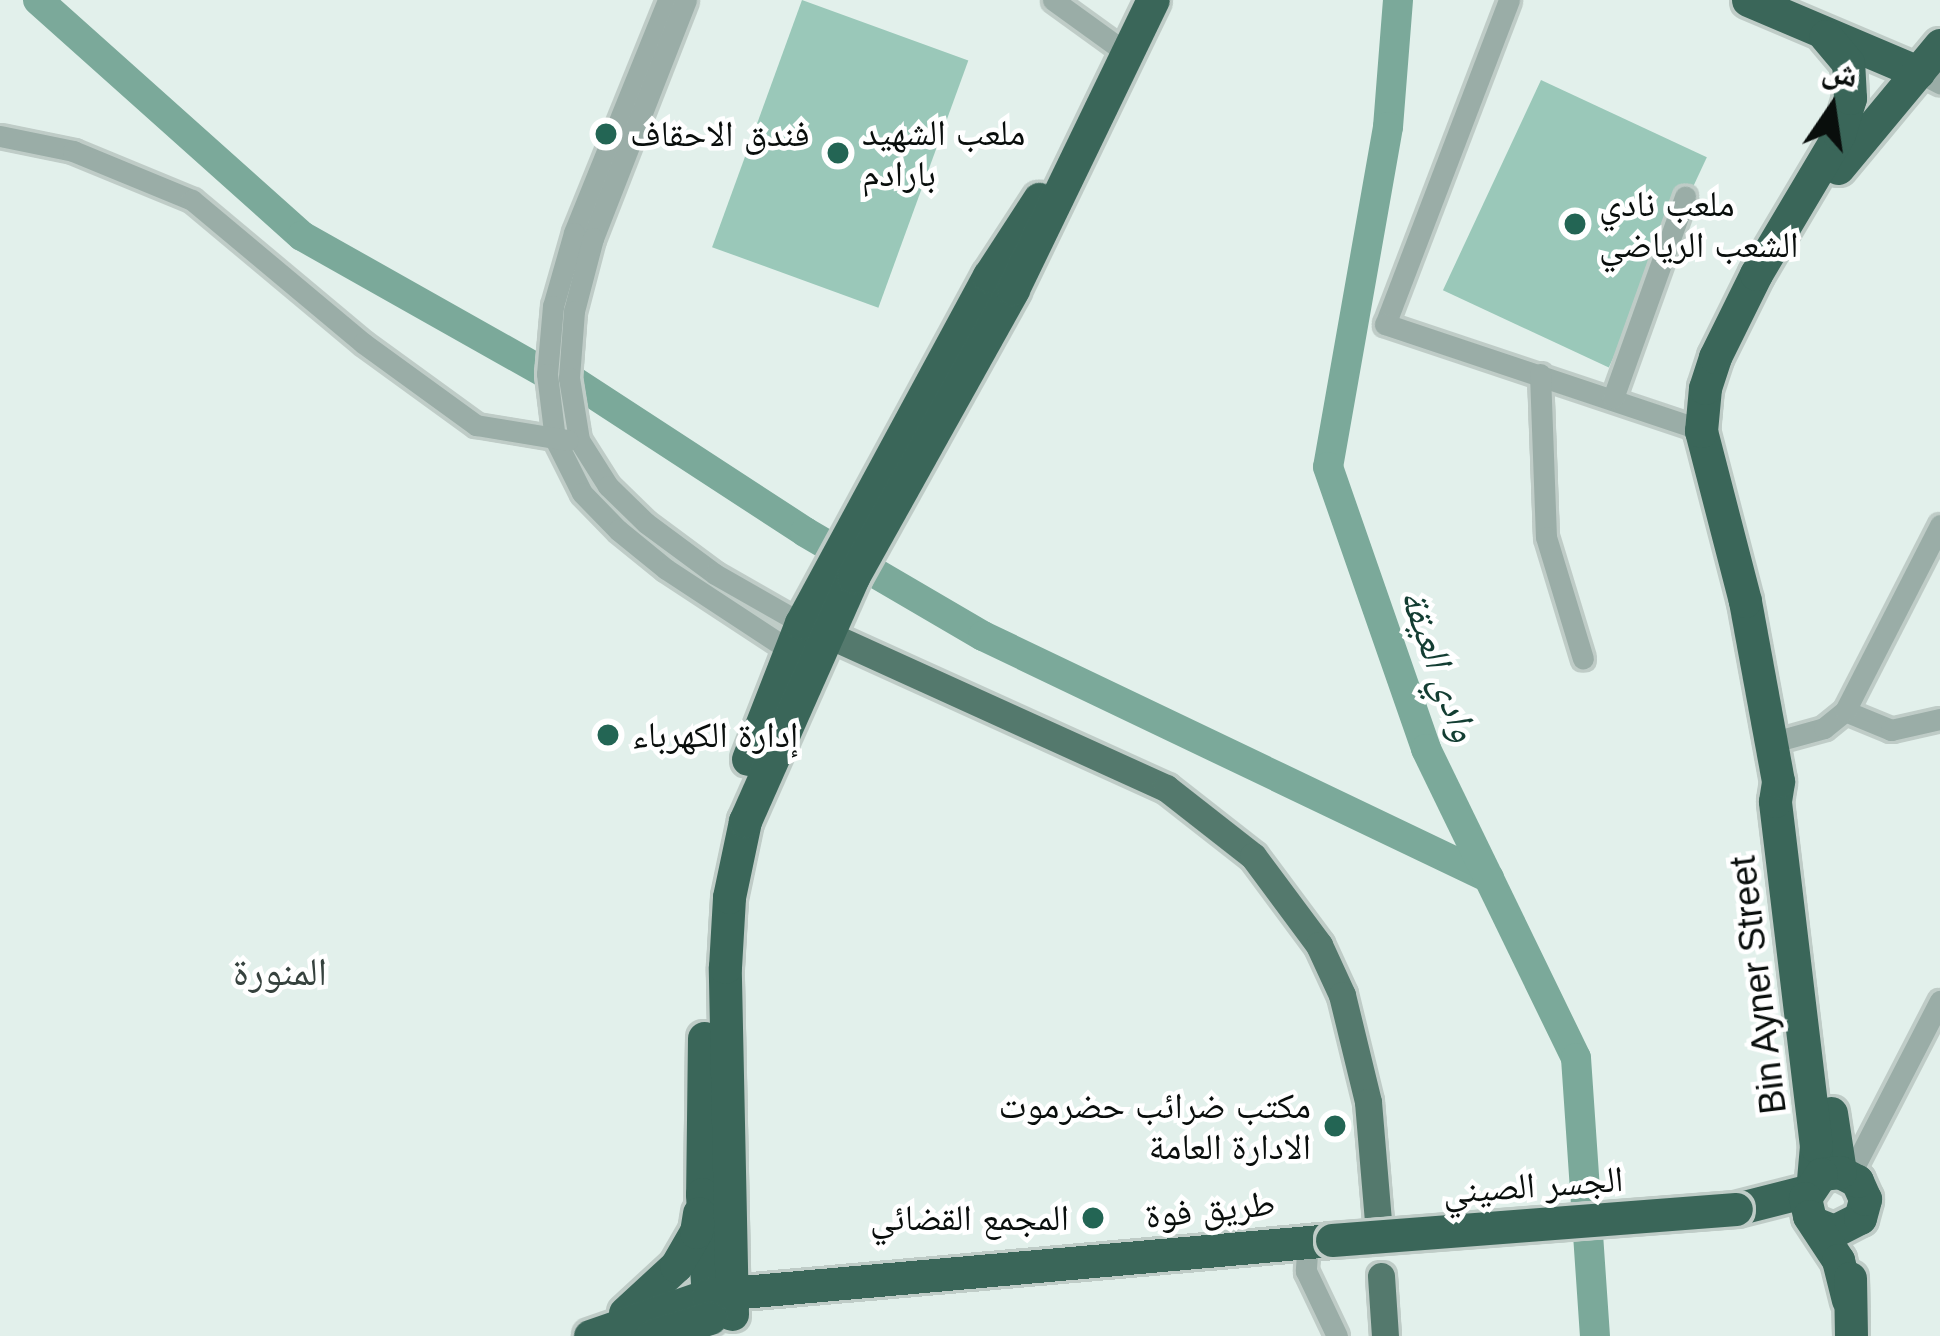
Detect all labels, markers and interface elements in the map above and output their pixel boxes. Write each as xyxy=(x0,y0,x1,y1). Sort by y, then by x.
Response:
north arrow xyxy=(1772,48,1892,168)
text: ش xyxy=(1819,50,1861,94)
place label: ملعب الشهيد بارادم xyxy=(862,110,1025,195)
place label: فندق الاحقاف xyxy=(630,112,810,156)
marker: فندق الاحقاف xyxy=(593,121,619,147)
marker: ملعب الشهيد بارادم xyxy=(825,140,851,166)
place label: ملعب نادي الشعب الرياضي xyxy=(1599,181,1799,266)
marker: ملعب نادي الشعب الرياضي xyxy=(1562,211,1588,237)
water label: وادي العيقة xyxy=(1390,582,1488,748)
place label: إدارة الكهرباء xyxy=(632,713,798,757)
marker: إدارة الكهرباء xyxy=(595,722,621,748)
street label: Bin Ayner Street xyxy=(1721,853,1795,1117)
district label: المنورة xyxy=(233,949,327,995)
place label: مكتب ضرائب حضرموت الادارة العامة xyxy=(998,1083,1311,1168)
marker: مكتب ضرائب حضرموت الادارة العامة xyxy=(1322,1113,1348,1139)
street label: الجسر الصيني xyxy=(1441,1157,1625,1213)
street label: طريق فوة xyxy=(1143,1181,1277,1237)
place label: المجمع القضائي xyxy=(870,1196,1069,1240)
marker: المجمع القضائي xyxy=(1080,1205,1106,1231)

